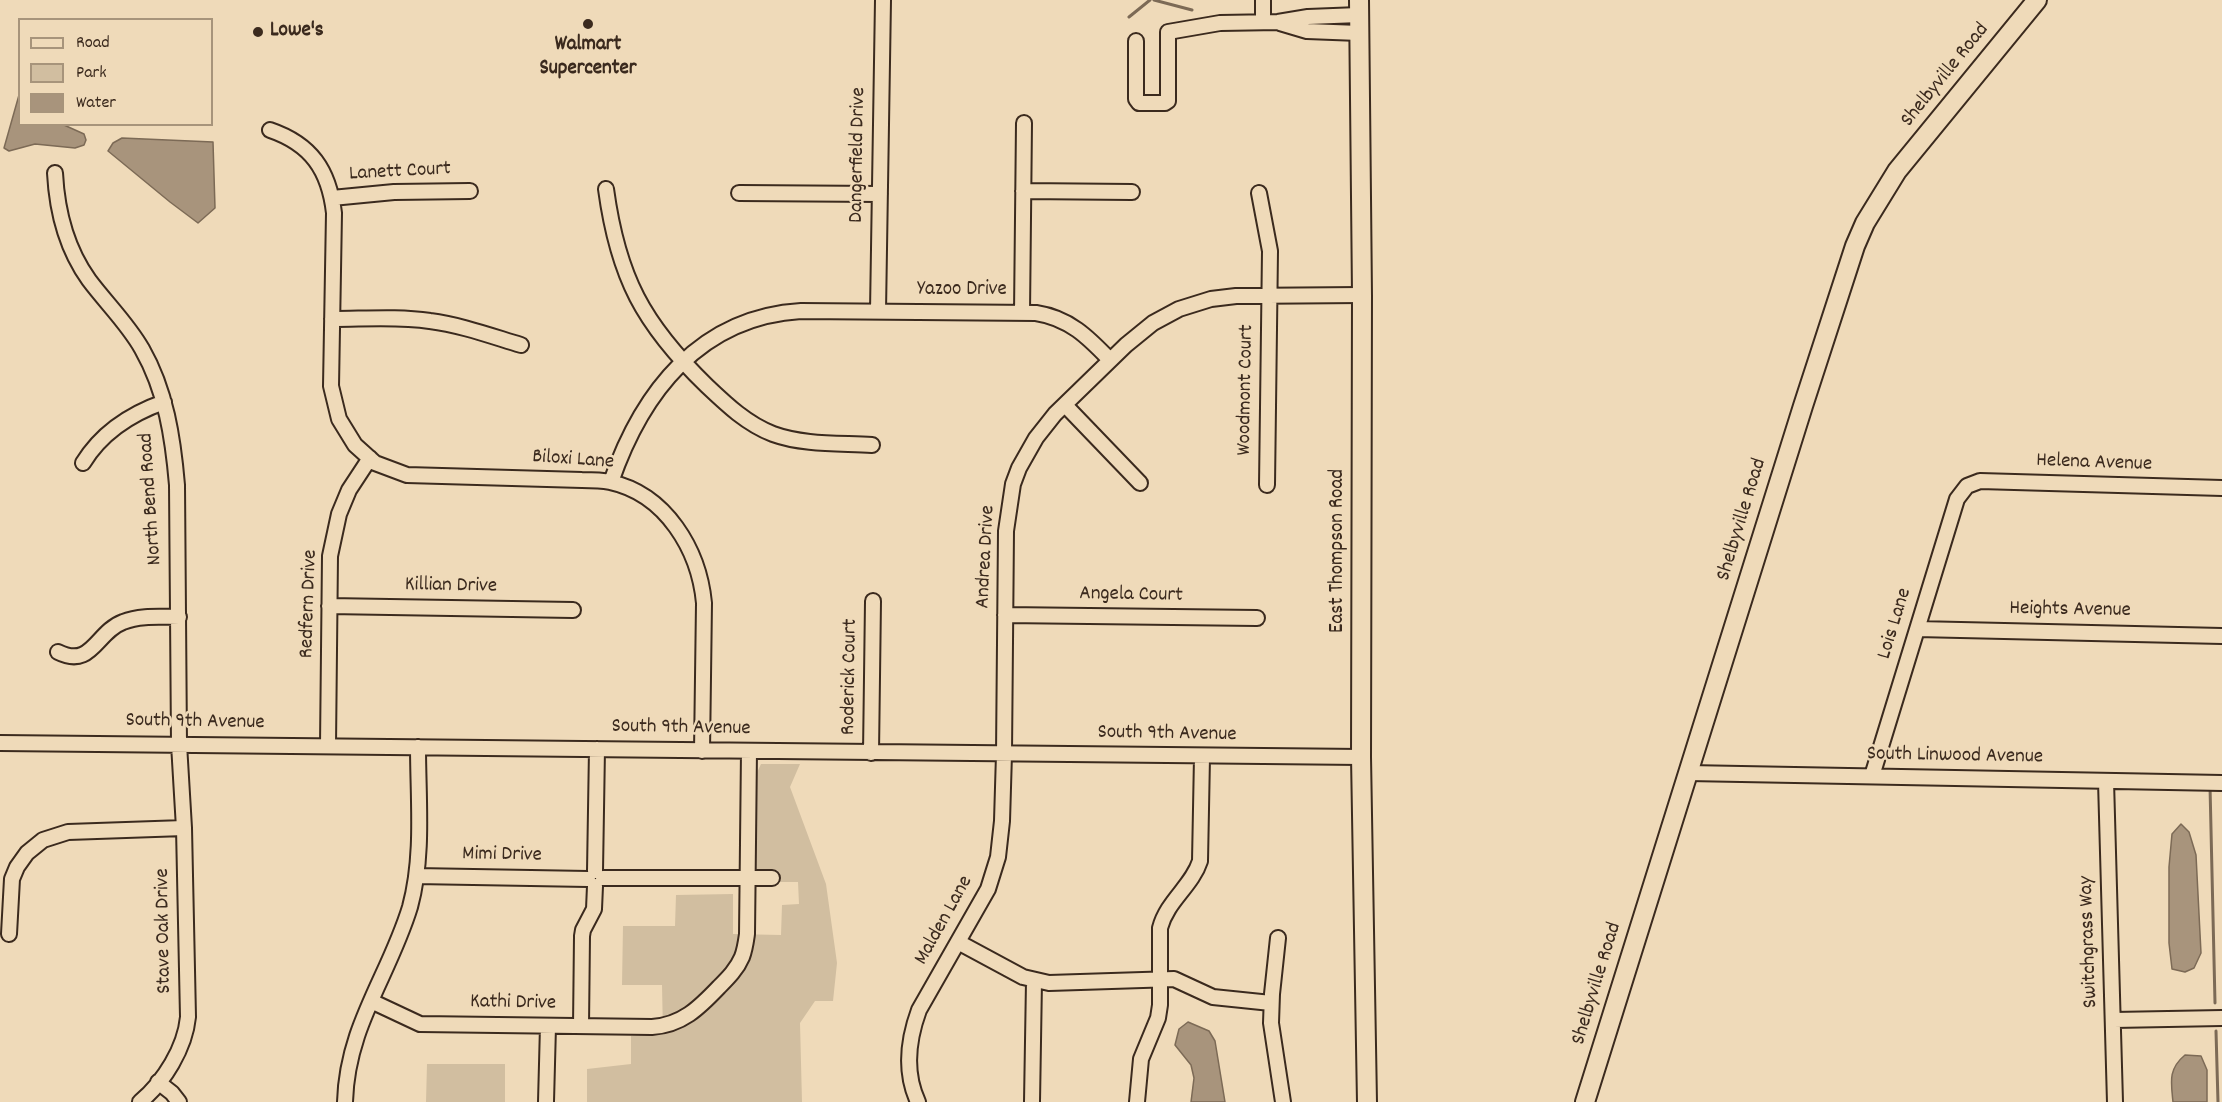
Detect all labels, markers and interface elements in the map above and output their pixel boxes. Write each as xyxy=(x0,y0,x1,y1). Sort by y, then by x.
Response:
marker: Walmart Supercenter xyxy=(581,17,595,31)
legend xyxy=(18,18,213,126)
place label: Lowe's xyxy=(270,19,324,45)
street label: Shelbyville Road xyxy=(1896,19,1996,133)
marker: Lowe's xyxy=(251,25,265,39)
text: Road xyxy=(76,31,110,56)
place label: Walmart Supercenter xyxy=(539,33,637,83)
text: Park xyxy=(76,61,107,86)
street label: Dangerfield Drive xyxy=(845,87,873,223)
text: Water xyxy=(76,91,116,116)
street label: Lanett Court xyxy=(348,158,452,188)
street label: Yazoo Drive xyxy=(917,278,1007,304)
street label: Woodmont Court xyxy=(1233,324,1261,456)
street label: North Bend Road xyxy=(135,432,169,566)
street label: Biloxi Lane xyxy=(531,446,615,476)
street label: Helena Avenue xyxy=(2036,449,2152,479)
street label: Shelbyville Road xyxy=(1712,456,1774,584)
street label: East Thompson Road xyxy=(1326,469,1352,633)
street label: Andrea Drive xyxy=(972,505,1002,609)
street label: Redfern Drive xyxy=(296,549,324,659)
street label: Killian Drive xyxy=(405,574,497,600)
street label: Angela Court xyxy=(1079,582,1183,610)
street label: Lois Lane xyxy=(1873,586,1919,662)
street label: Heights Avenue xyxy=(2009,597,2131,625)
street label: Roderick Court xyxy=(837,619,865,735)
street label: South 9th Avenue xyxy=(125,709,265,737)
street label: South 9th Avenue xyxy=(611,715,751,743)
street label: South 9th Avenue xyxy=(1097,721,1237,749)
street label: South Linwood Avenue xyxy=(1867,743,2043,771)
street label: Mimi Drive xyxy=(462,843,542,869)
street label: Stave Oak Drive xyxy=(151,868,179,994)
street label: Malden Lane xyxy=(910,872,980,970)
street label: Switchgrass Way xyxy=(2075,876,2105,1008)
street label: Shelbyville Road xyxy=(1567,920,1629,1048)
street label: Kathi Drive xyxy=(470,991,556,1017)

